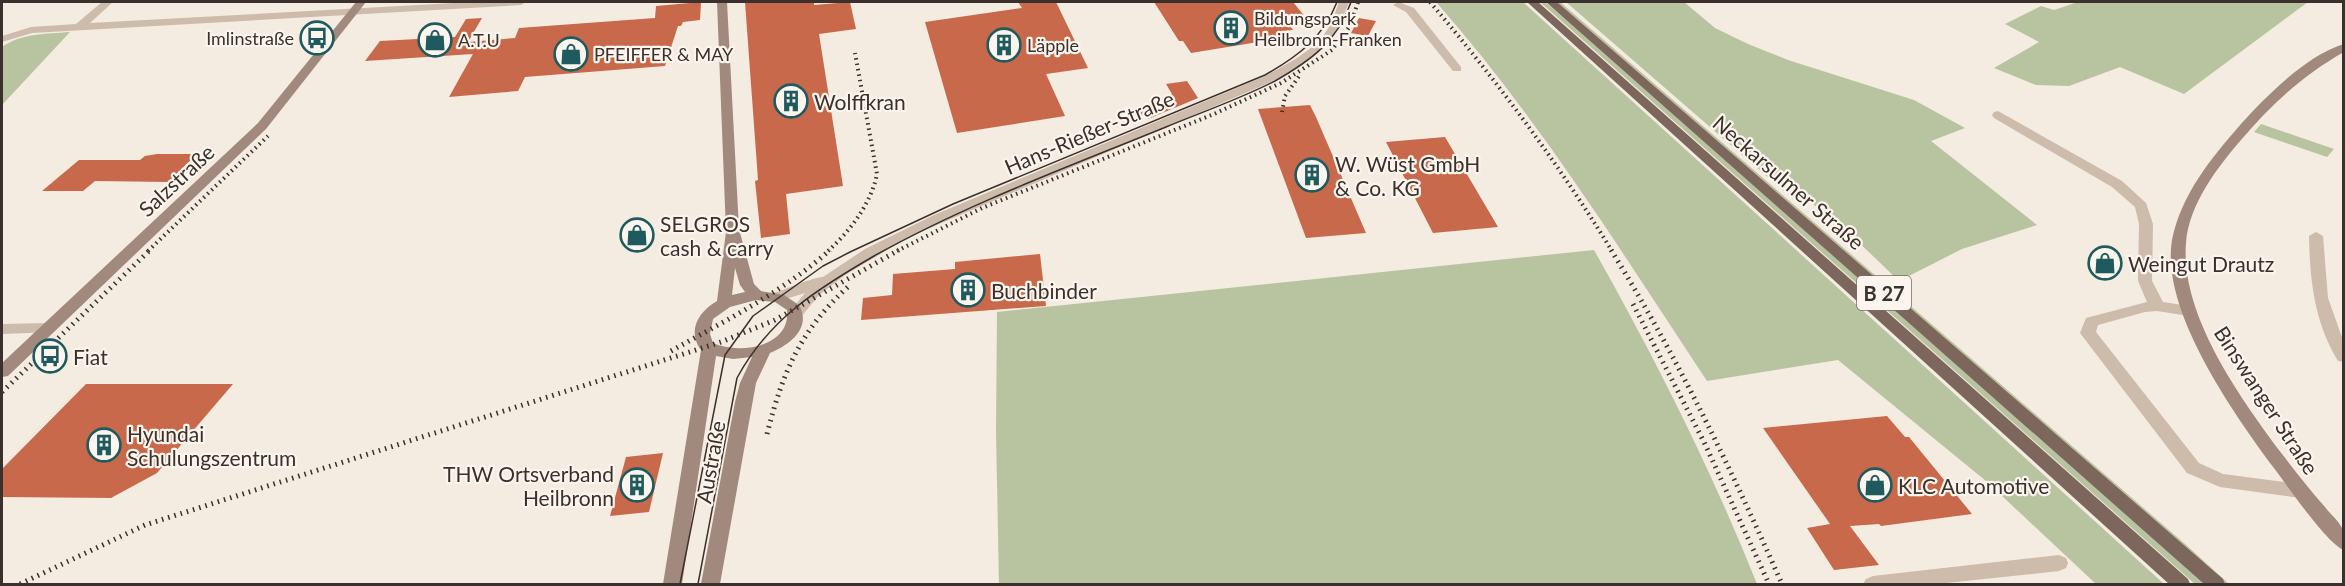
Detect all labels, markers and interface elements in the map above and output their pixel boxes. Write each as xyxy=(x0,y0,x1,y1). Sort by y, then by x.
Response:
place label: Bildungspark Heilbronn-Franken xyxy=(1254,7,1402,50)
building icon: Bildungspark Heilbronn-Franken xyxy=(1213,10,1249,46)
bus stop icon: Imlinstraße xyxy=(299,20,335,56)
shop icon: A.T.U xyxy=(417,22,453,58)
place label: Imlinstraße xyxy=(206,27,294,49)
building icon: Läpple xyxy=(986,27,1022,63)
place label: A.T.U xyxy=(458,29,500,51)
place label: Läpple xyxy=(1027,34,1079,56)
shop icon: PFEIFFER & MAY xyxy=(553,36,589,72)
place label: PFEIFFER & MAY xyxy=(594,43,734,65)
building icon: Wolffkran xyxy=(773,83,809,119)
street label: Hans-Rießer-Straße xyxy=(1000,85,1178,179)
place label: Wolffkran xyxy=(814,89,906,114)
street label: Neckarsulmer Straße xyxy=(1708,110,1870,254)
street label: Salzstraße xyxy=(133,139,219,221)
place label: W. Wüst GmbH & Co. KG xyxy=(1335,151,1480,200)
building icon: W. Wüst GmbH & Co. KG xyxy=(1294,157,1330,193)
place label: SELGROS cash & carry xyxy=(660,211,774,260)
shop icon: SELGROS cash & carry xyxy=(619,217,655,253)
shop icon: Weingut Drautz xyxy=(2087,245,2123,281)
place label: Weingut Drautz xyxy=(2128,251,2274,276)
building icon: Buchbinder xyxy=(950,272,986,308)
road number: B 27 xyxy=(1857,276,1911,310)
place label: Buchbinder xyxy=(991,278,1097,303)
street label: Binswanger Straße xyxy=(2210,321,2324,479)
bus stop icon: Fiat xyxy=(32,338,68,374)
place label: Fiat xyxy=(73,344,108,369)
street label: Austraße xyxy=(690,419,730,505)
place label: Hyundai Schulungszentrum xyxy=(127,421,296,470)
building icon: Hyundai Schulungszentrum xyxy=(86,427,122,463)
place label: THW Ortsverband Heilbronn xyxy=(443,461,614,510)
building icon: THW Ortsverband Heilbronn xyxy=(619,467,655,503)
shop icon: KLC Automotive xyxy=(1857,467,1893,503)
place label: KLC Automotive xyxy=(1898,473,2049,498)

